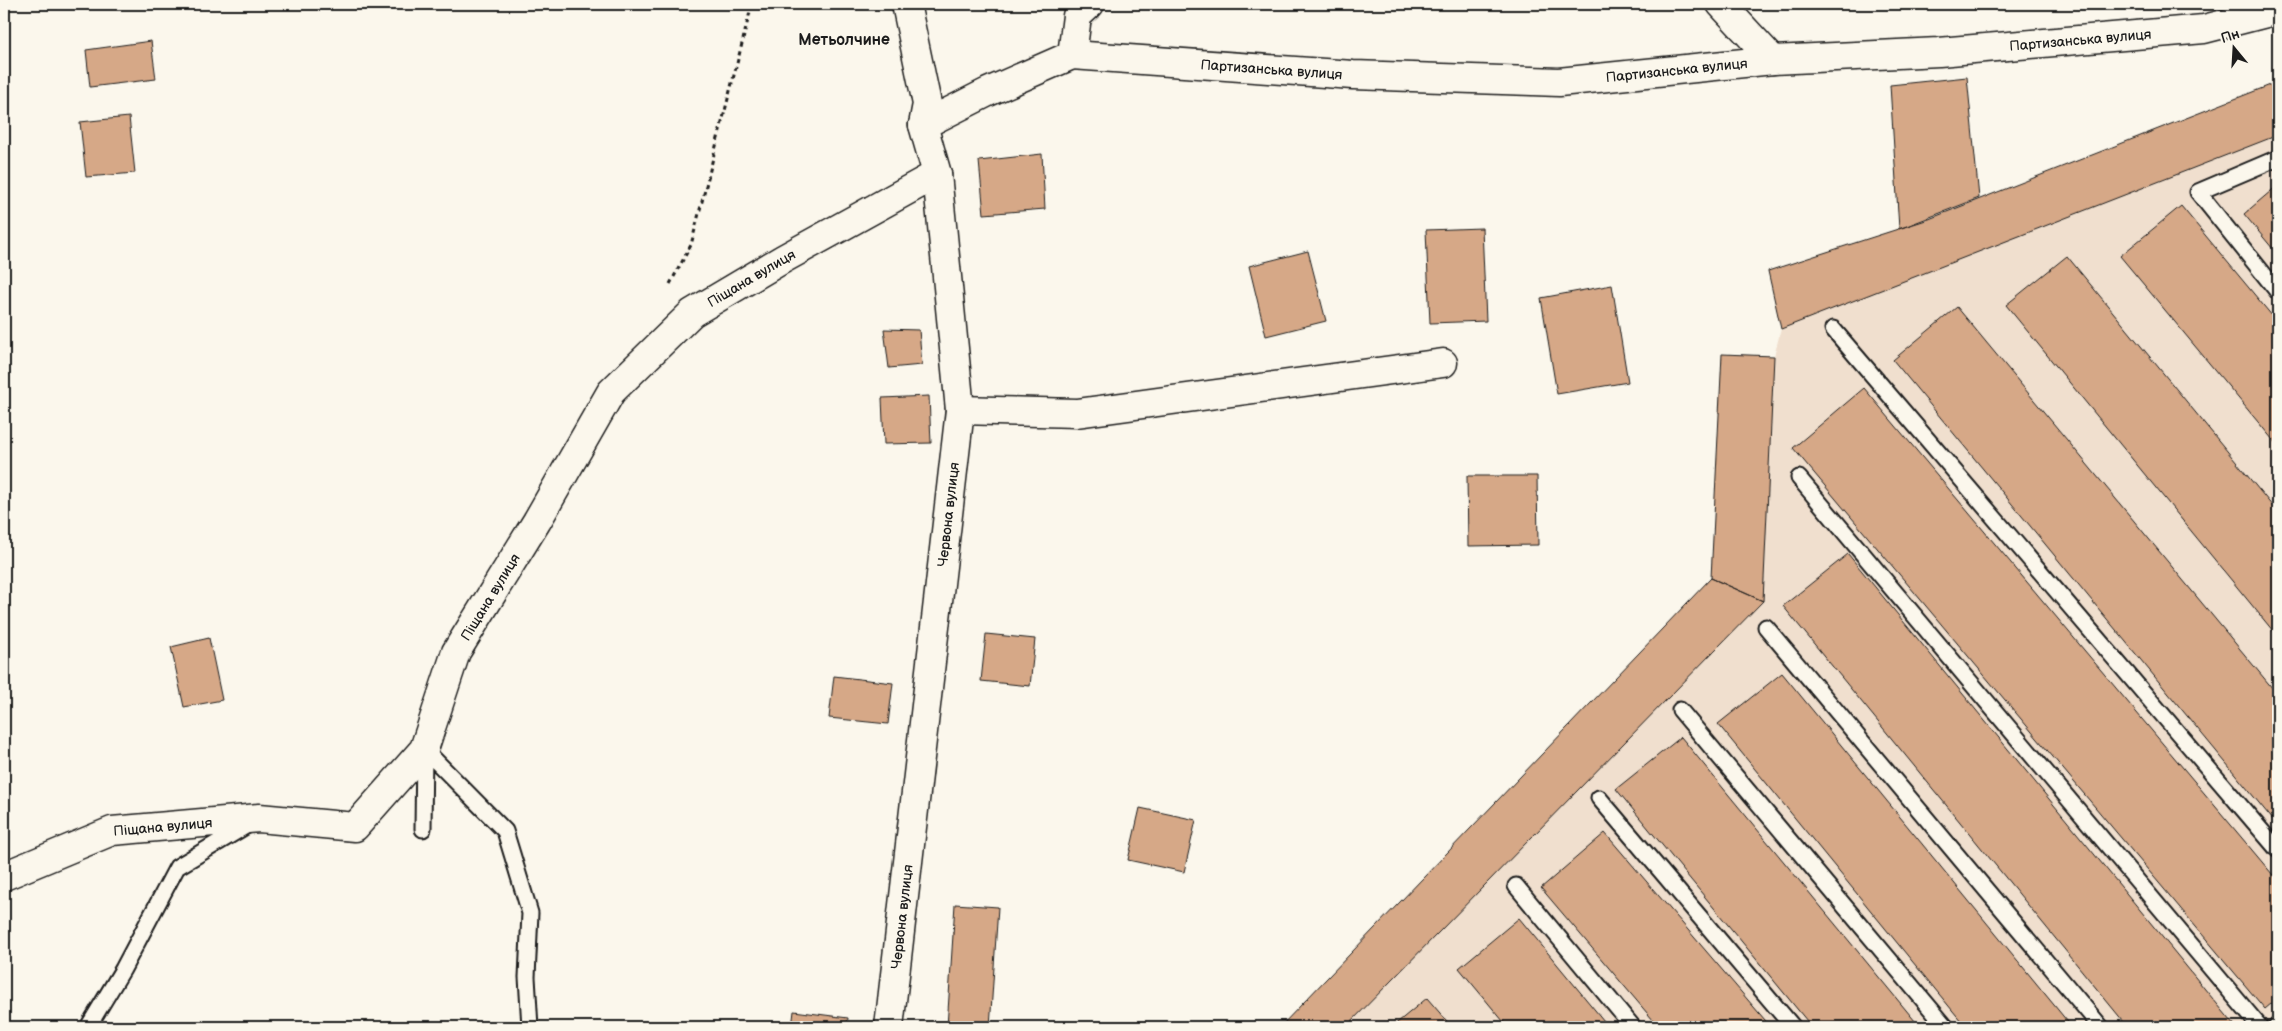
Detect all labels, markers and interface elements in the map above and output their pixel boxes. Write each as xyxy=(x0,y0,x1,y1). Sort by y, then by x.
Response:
north arrow xyxy=(2210,22,2260,72)
text: Пн xyxy=(2219,25,2242,47)
street label: Партизанська вулиця xyxy=(2009,26,2152,55)
district label: Метьолчине xyxy=(798,31,890,50)
street label: Партизанська вулиця xyxy=(1605,55,1749,86)
street label: Партизанська вулиця xyxy=(1200,56,1343,83)
street label: Піщана вулиця xyxy=(704,246,799,311)
street label: Червона вулиця xyxy=(934,461,963,568)
street label: Піщана вулиця xyxy=(457,550,524,644)
street label: Піщана вулиця xyxy=(113,814,213,840)
street label: Червона вулиця xyxy=(888,863,917,970)

